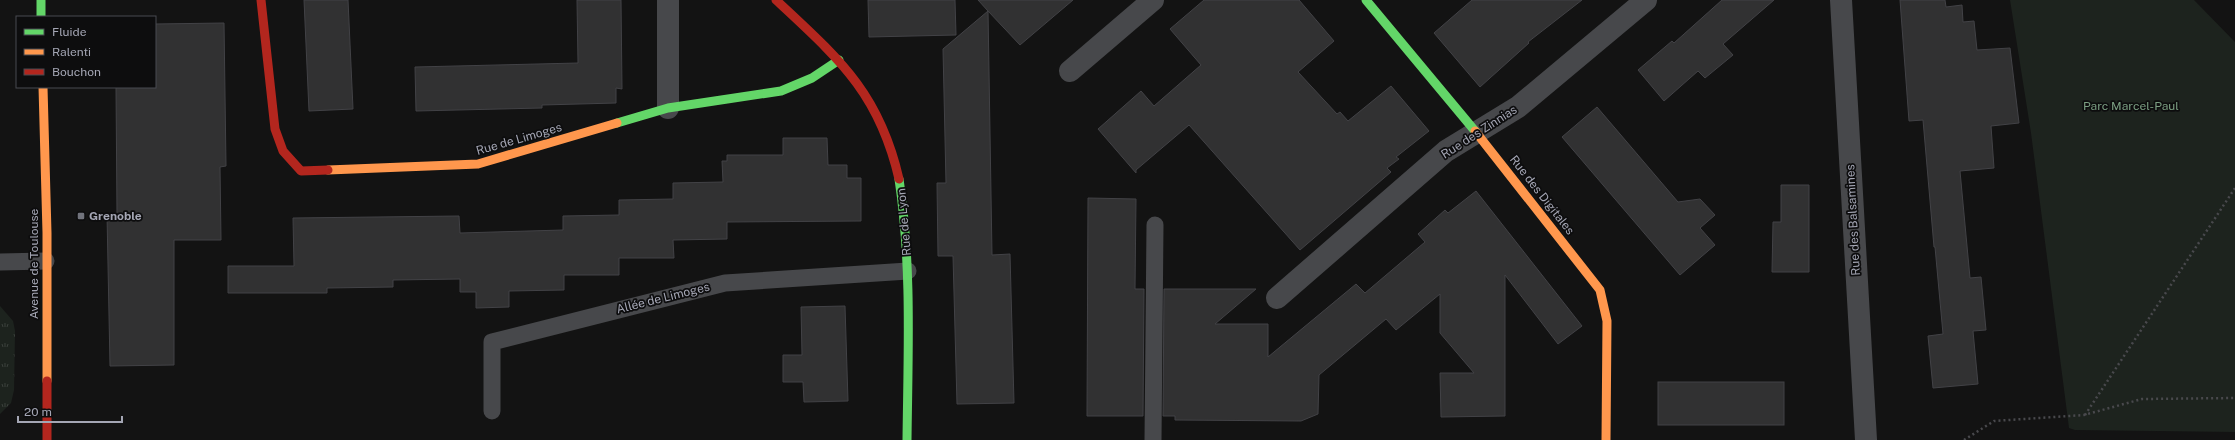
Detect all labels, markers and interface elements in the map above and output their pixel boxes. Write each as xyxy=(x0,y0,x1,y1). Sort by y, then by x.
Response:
legend xyxy=(16,16,156,88)
text: Fluide xyxy=(52,25,87,39)
text: Ralenti xyxy=(52,45,91,59)
text: Bouchon xyxy=(52,65,101,79)
park label: Parc Marcel-Paul xyxy=(2083,99,2179,113)
street label: Rue des Zinnias xyxy=(1439,102,1519,162)
street label: Rue de Limoges xyxy=(475,120,563,158)
street label: Rue des Digitales xyxy=(1507,153,1577,237)
street label: Rue des Balsamines xyxy=(1843,164,1863,276)
street label: Rue de Lyon xyxy=(894,188,914,256)
street label: Avenue de Toulouse xyxy=(27,208,41,319)
place label: Grenoble xyxy=(89,209,142,223)
marker: Grenoble xyxy=(76,211,86,221)
street label: Allée de Limoges xyxy=(615,280,711,316)
scale bar xyxy=(18,398,122,424)
text: 20 m xyxy=(24,405,52,419)

